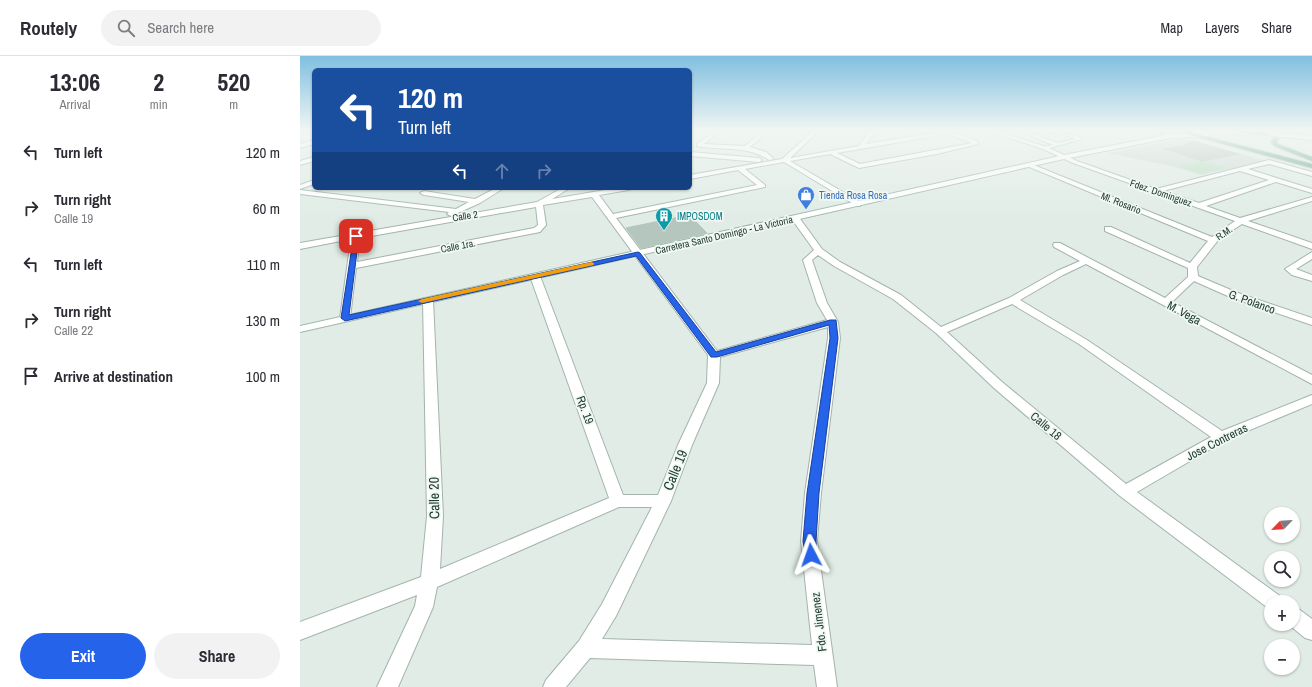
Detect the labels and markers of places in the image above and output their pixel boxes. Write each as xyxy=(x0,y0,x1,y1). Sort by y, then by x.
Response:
shop icon: Tienda Rosa Rosa xyxy=(796,185,816,210)
place label: Tienda Rosa Rosa xyxy=(819,189,888,202)
building icon: IMPOSDOM xyxy=(654,206,674,231)
place label: IMPOSDOM xyxy=(677,210,723,223)
pin xyxy=(339,219,373,253)

